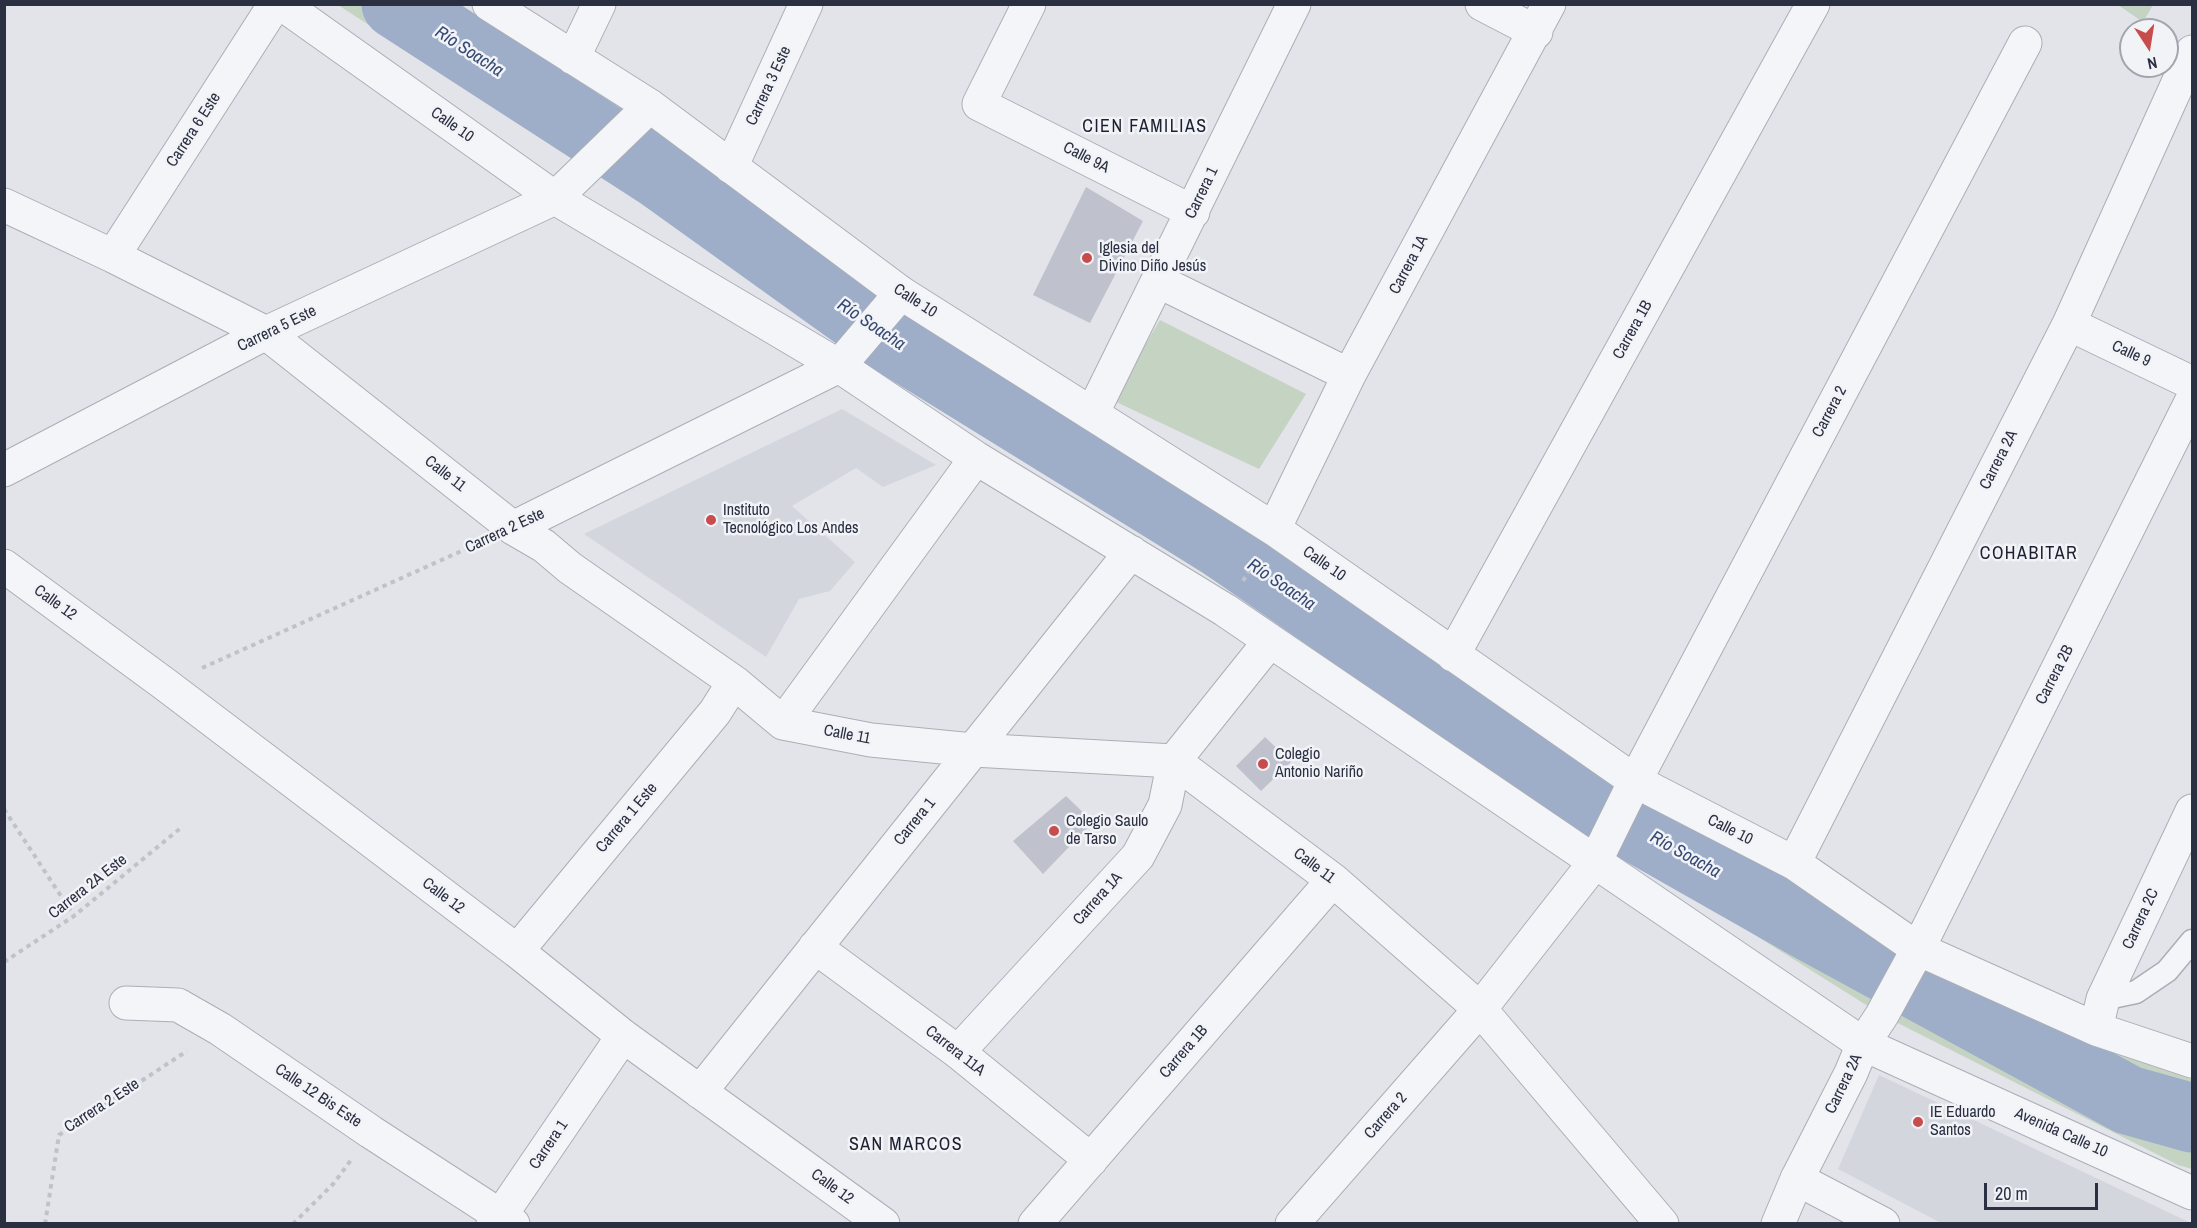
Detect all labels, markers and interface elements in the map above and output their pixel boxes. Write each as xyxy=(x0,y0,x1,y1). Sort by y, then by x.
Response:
north arrow xyxy=(2119,18,2179,78)
water label: Río Soacha xyxy=(431,22,507,82)
street label: Carrera 3 Este xyxy=(742,43,796,129)
text: N xyxy=(2145,52,2159,75)
street label: Carrera 6 Este xyxy=(163,89,225,171)
street label: Calle 10 xyxy=(427,103,477,147)
district label: CIEN FAMILIAS xyxy=(1082,116,1208,138)
street label: Calle 9A xyxy=(1060,138,1112,178)
street label: Carrera 1 xyxy=(1181,164,1223,222)
street label: Carrera 1A xyxy=(1385,232,1433,298)
place label: Iglesia del Divino Diño Jesús xyxy=(1099,239,1206,277)
marker: Iglesia del Divino Diño Jesús xyxy=(1080,251,1094,265)
street label: Calle 10 xyxy=(890,280,940,322)
water label: Río Soacha xyxy=(833,294,909,356)
street label: Carrera 1B xyxy=(1609,297,1657,363)
street label: Carrera 5 Este xyxy=(234,302,320,356)
street label: Calle 9 xyxy=(2108,337,2154,371)
street label: Carrera 2 xyxy=(1809,383,1851,441)
street label: Carrera 2A xyxy=(1976,427,2022,493)
street label: Calle 11 xyxy=(421,452,469,496)
place label: Instituto Tecnológico Los Andes xyxy=(723,501,859,539)
street label: Carrera 2 Este xyxy=(462,504,548,558)
marker: Instituto Tecnológico Los Andes xyxy=(704,513,718,527)
street label: Calle 10 xyxy=(1299,542,1349,586)
district label: COHABITAR xyxy=(1980,543,2078,565)
water label: Río Soacha xyxy=(1243,554,1319,616)
street label: Calle 12 xyxy=(30,581,80,625)
street label: Carrera 2B xyxy=(2032,642,2078,708)
street label: Calle 11 xyxy=(822,721,872,749)
place label: Colegio Antonio Nariño xyxy=(1275,745,1363,783)
marker: Colegio Antonio Nariño xyxy=(1256,757,1270,771)
street label: Carrera 1 Este xyxy=(592,779,662,857)
street label: Carrera 1 xyxy=(890,794,940,850)
street label: Calle 10 xyxy=(1704,811,1756,849)
place label: Colegio Saulo de Tarso xyxy=(1066,812,1148,850)
marker: Colegio Saulo de Tarso xyxy=(1047,824,1061,838)
water label: Río Soacha xyxy=(1646,827,1724,883)
street label: Calle 11 xyxy=(1289,844,1339,888)
street label: Carrera 2A Este xyxy=(45,850,131,924)
street label: Carrera 1A xyxy=(1069,869,1127,929)
street label: Calle 12 xyxy=(418,874,468,918)
street label: Carrera 2C xyxy=(2119,886,2163,952)
street label: Carrera 1B xyxy=(1156,1021,1212,1083)
street label: Carrera 11A xyxy=(921,1022,989,1080)
street label: Carrera 2A xyxy=(1821,1051,1867,1117)
street label: Calle 12 Bis Este xyxy=(271,1060,365,1132)
street label: Carrera 2 Este xyxy=(61,1075,143,1137)
street label: Carrera 2 xyxy=(1361,1089,1411,1143)
place label: IE Eduardo Santos xyxy=(1930,1103,1996,1141)
street label: Avenida Calle 10 xyxy=(2012,1104,2110,1162)
marker: IE Eduardo Santos xyxy=(1911,1115,1925,1129)
street label: Carrera 1 xyxy=(526,1117,572,1173)
district label: SAN MARCOS xyxy=(849,1134,963,1156)
street label: Calle 12 xyxy=(807,1165,857,1209)
scale bar xyxy=(1987,1171,2101,1209)
text: 20 m xyxy=(1995,1181,2028,1206)

